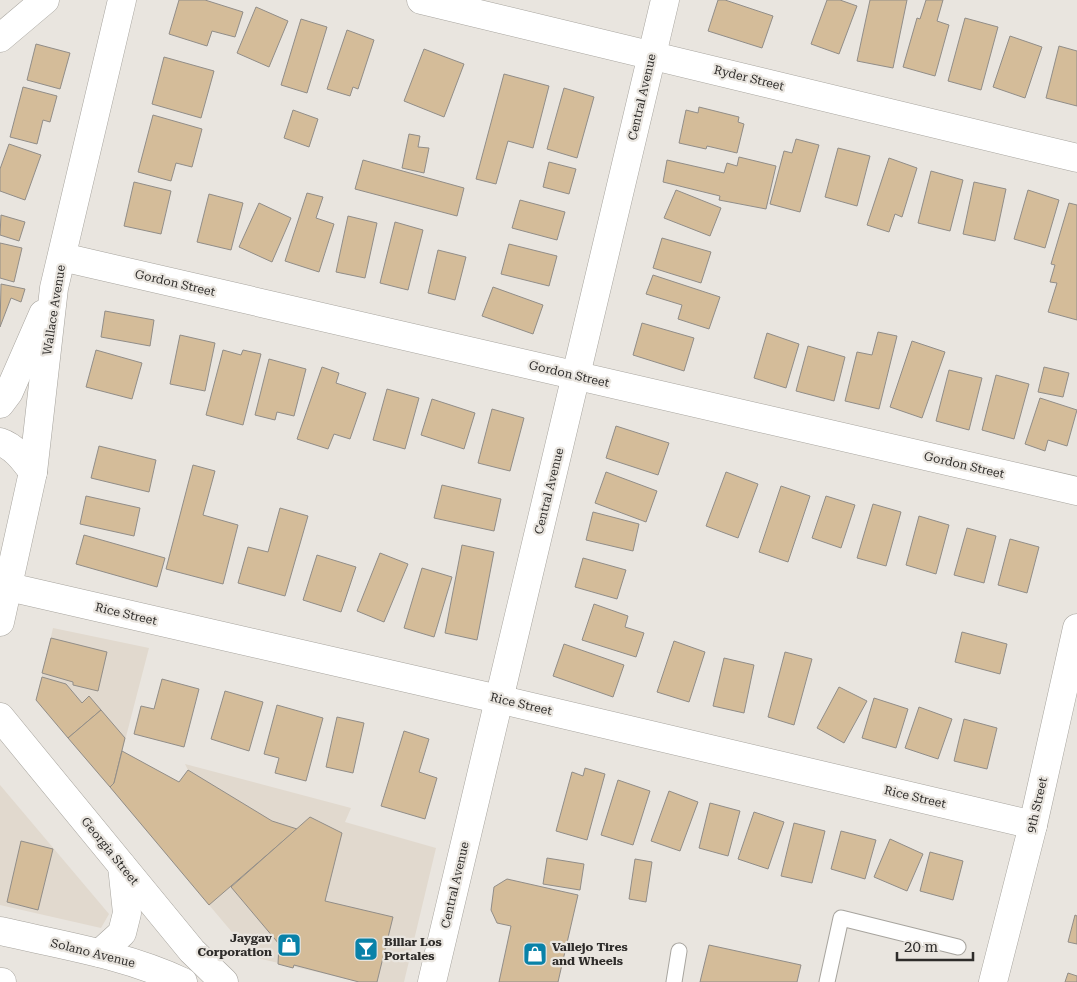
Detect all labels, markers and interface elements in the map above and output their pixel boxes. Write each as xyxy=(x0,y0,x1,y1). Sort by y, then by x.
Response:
street label: Central Avenue xyxy=(625,52,659,142)
street label: Ryder Street xyxy=(713,63,786,94)
street label: Wallace Avenue xyxy=(40,263,68,356)
street label: Gordon Street xyxy=(133,267,217,299)
street label: Gordon Street xyxy=(527,358,611,390)
street label: Central Avenue xyxy=(531,446,567,536)
street label: Gordon Street xyxy=(922,449,1006,481)
street label: Rice Street xyxy=(94,600,159,628)
street label: Rice Street xyxy=(489,690,554,718)
street label: 9th Street xyxy=(1024,775,1050,834)
street label: Rice Street xyxy=(883,783,948,811)
street label: Georgia Street xyxy=(78,814,142,888)
street label: Central Avenue xyxy=(438,840,472,930)
scale bar xyxy=(897,930,973,962)
place label: Jaygav Corporation xyxy=(197,931,273,959)
shop icon: Jaygav Corporation xyxy=(276,932,302,958)
place label: Billar Los Portales xyxy=(384,935,442,963)
street label: Solano Avenue xyxy=(49,936,137,970)
bar icon: Billar Los Portales xyxy=(353,936,379,962)
text: 20 m xyxy=(904,938,939,956)
place label: Vallejo Tires and Wheels xyxy=(552,940,628,968)
shop icon: Vallejo Tires and Wheels xyxy=(522,941,548,967)

